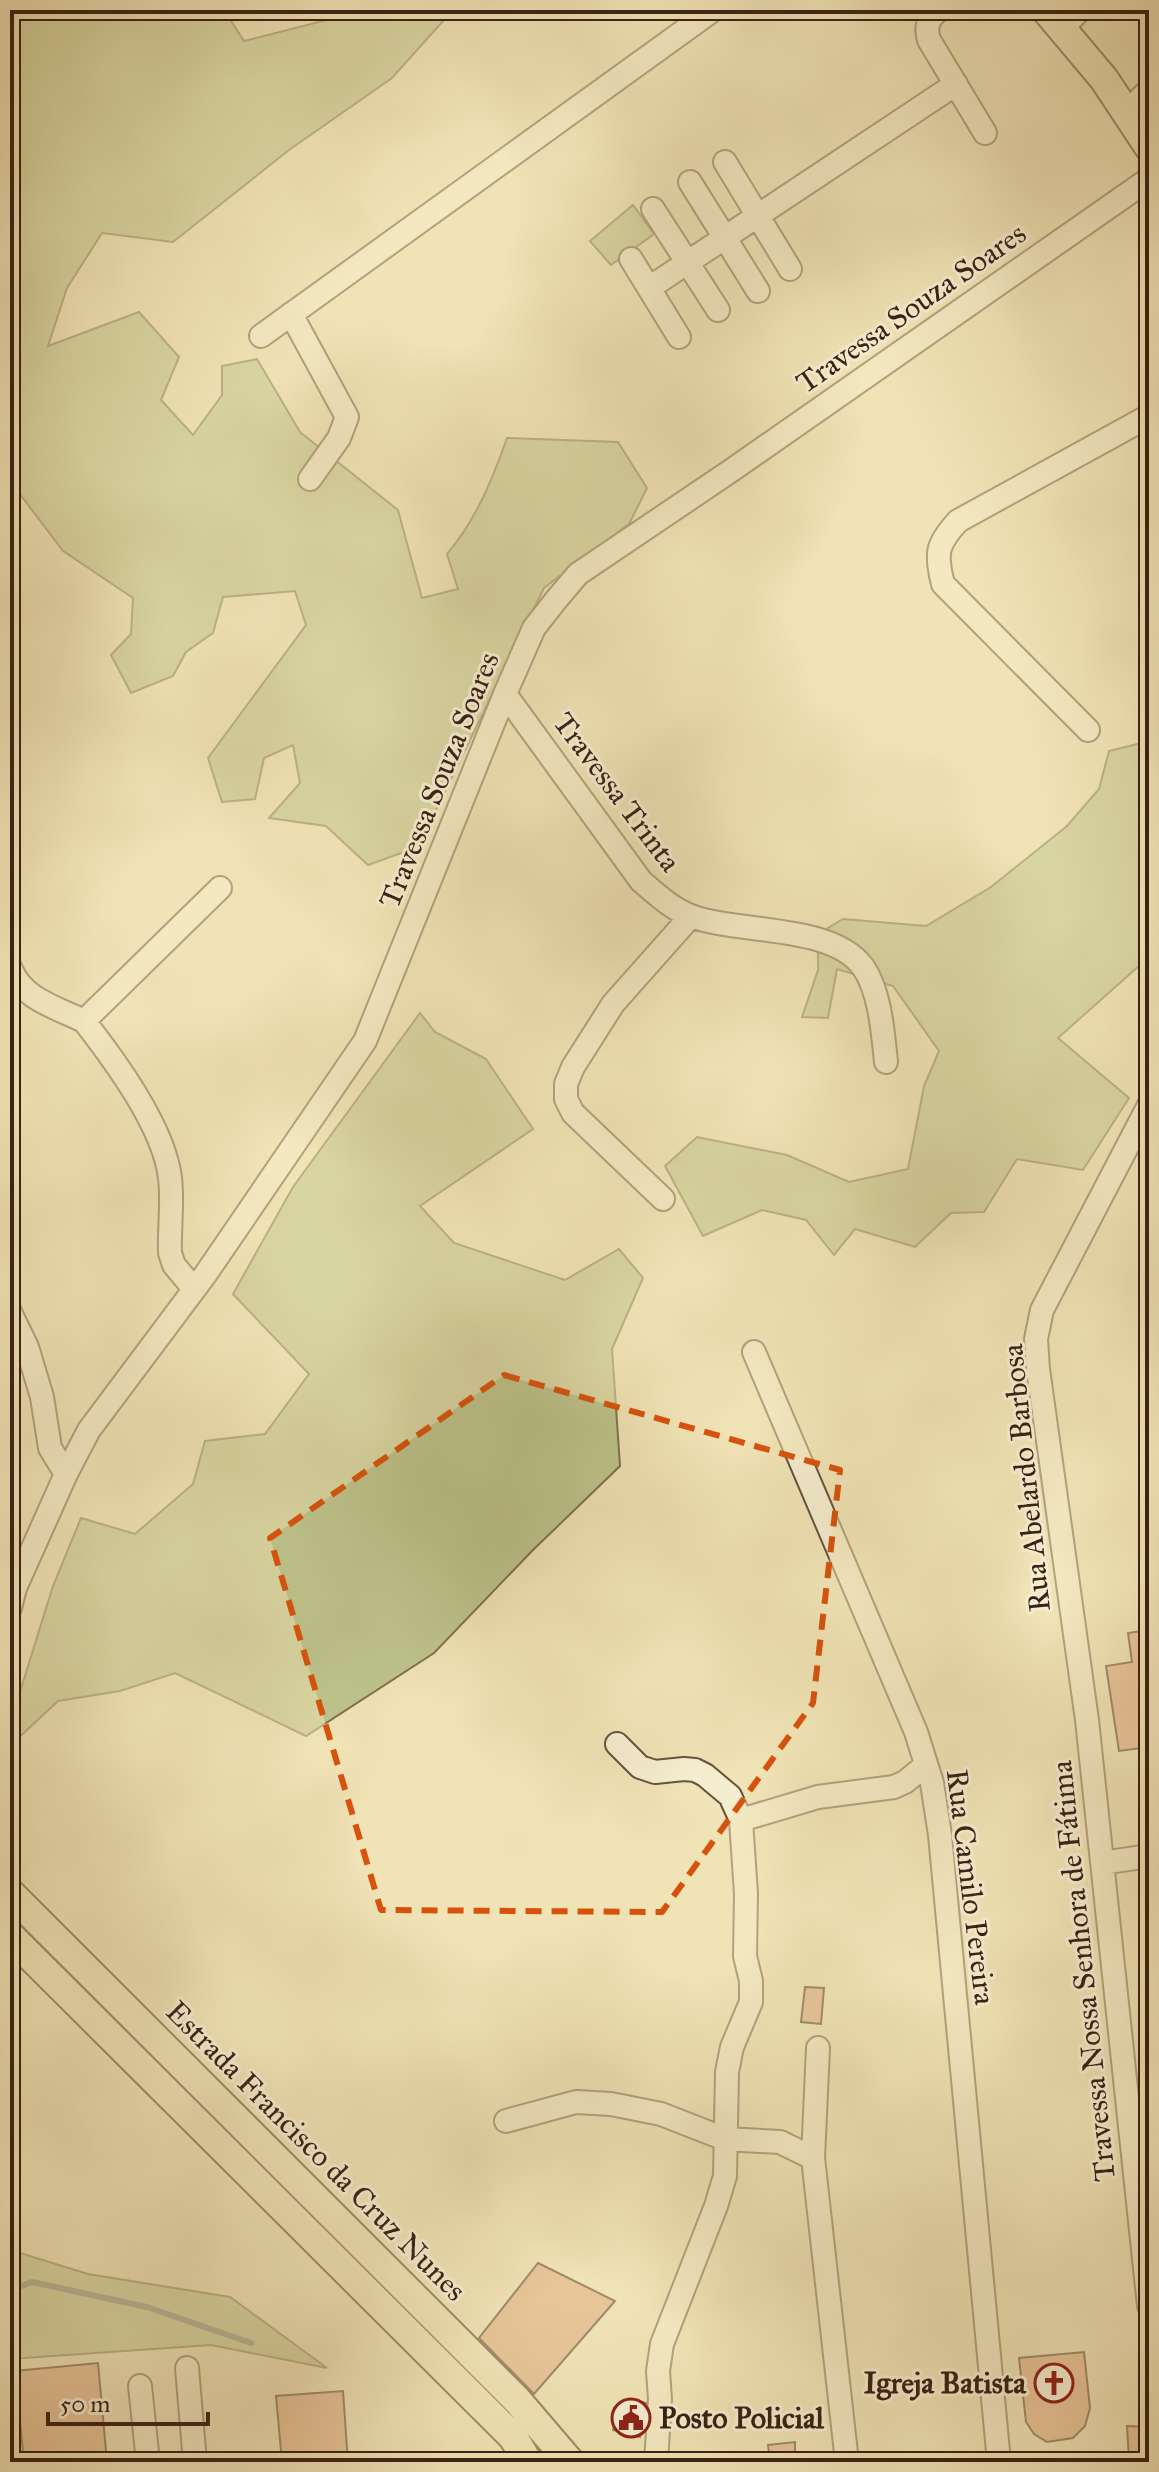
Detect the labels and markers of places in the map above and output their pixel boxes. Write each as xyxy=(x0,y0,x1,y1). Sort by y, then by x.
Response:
church icon: Igreja Batista xyxy=(1033,2362,1075,2404)
place label: Igreja Batista xyxy=(864,2365,1027,2401)
public building icon: Posto Policial xyxy=(610,2397,652,2439)
place label: Posto Policial xyxy=(659,2400,825,2436)

